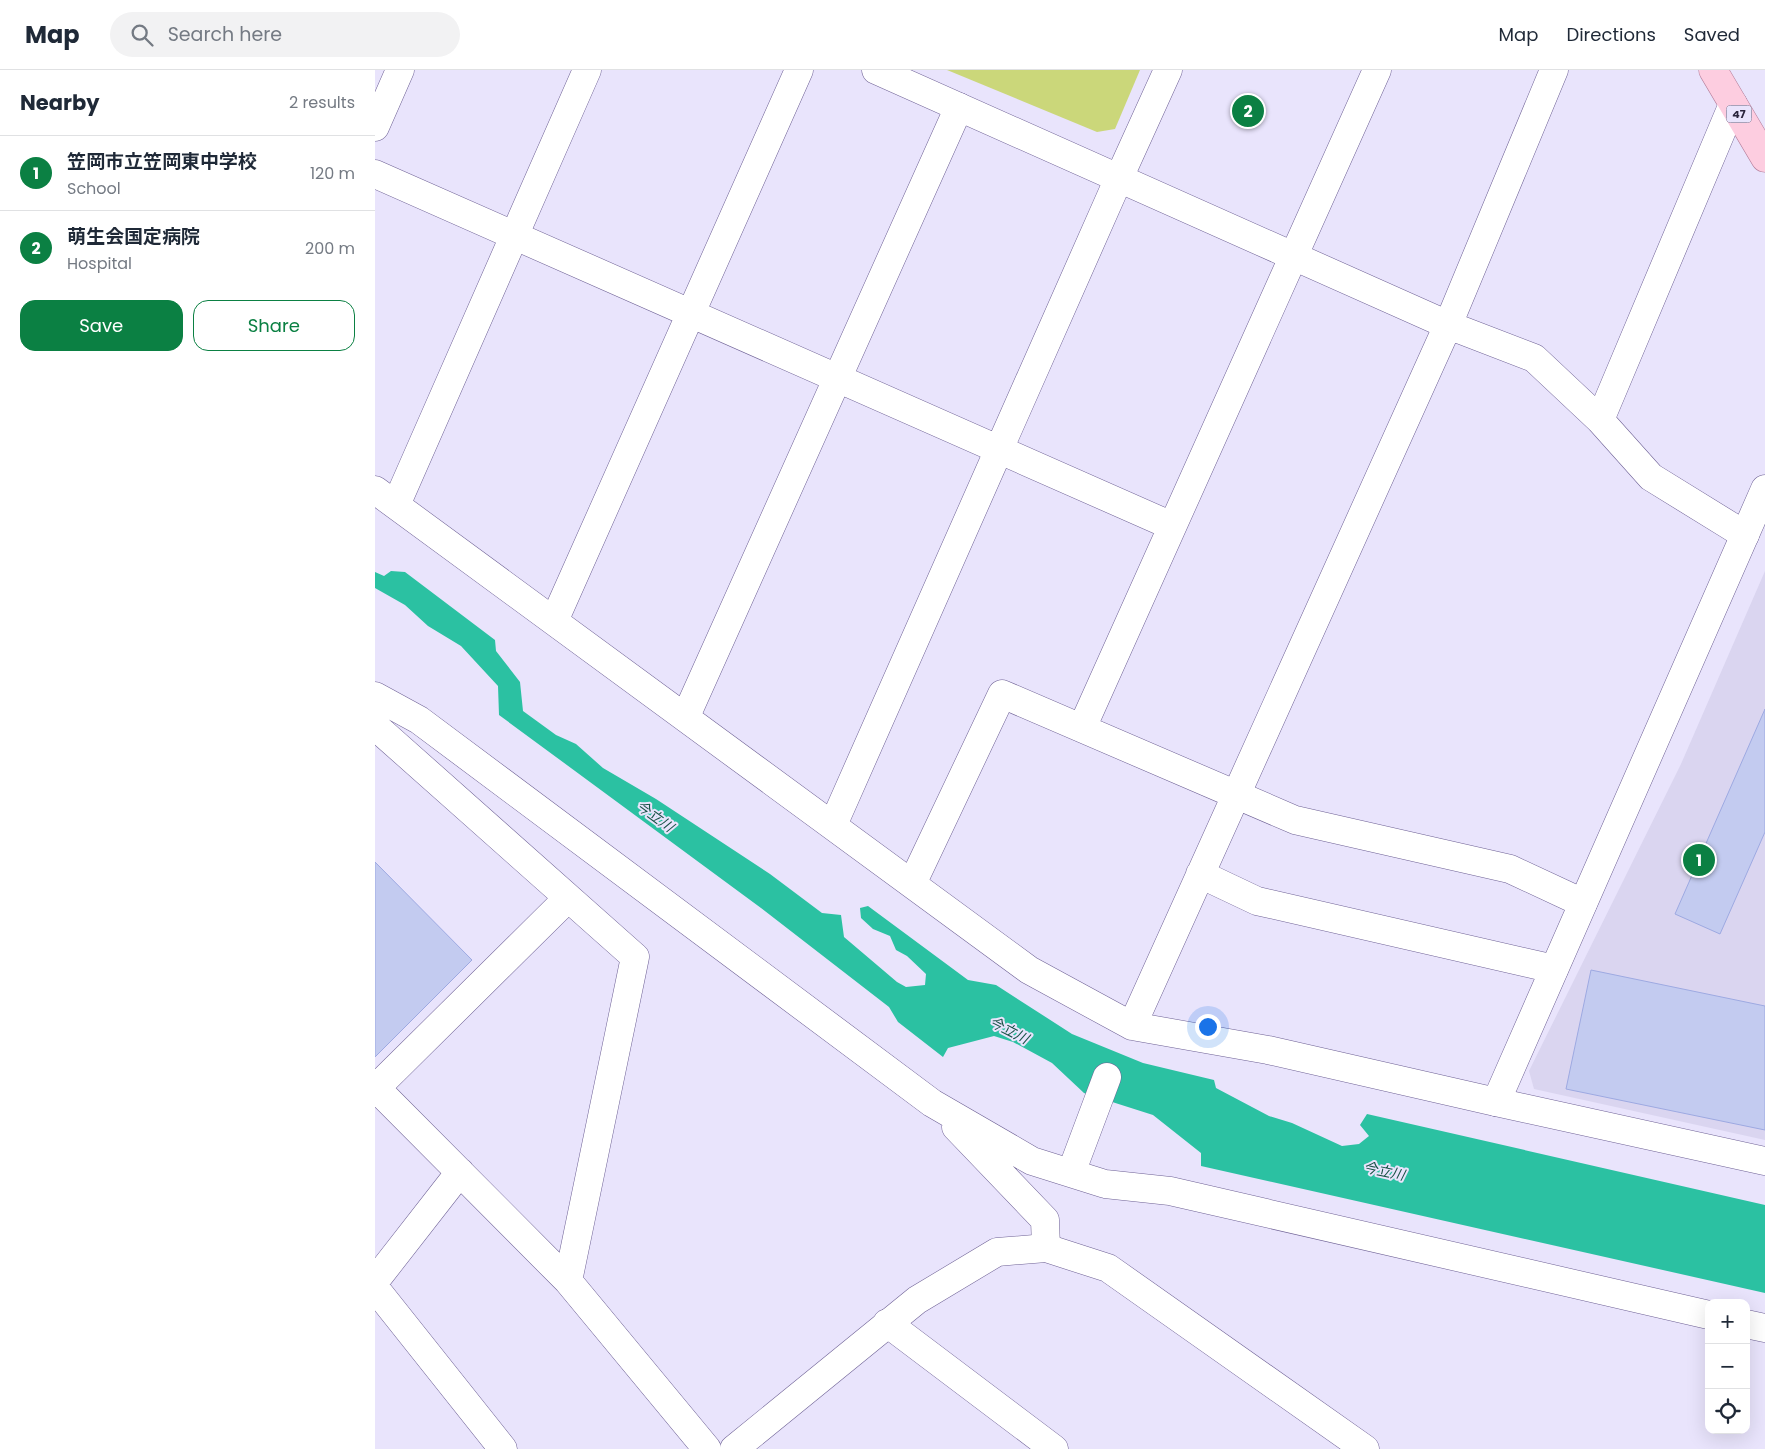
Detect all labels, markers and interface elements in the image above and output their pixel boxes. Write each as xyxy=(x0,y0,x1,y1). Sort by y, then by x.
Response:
search box xyxy=(110,12,460,57)
text: Map xyxy=(25,18,80,51)
icon: search xyxy=(128,21,156,49)
text: Search here xyxy=(168,21,282,48)
text: Map xyxy=(1499,22,1538,47)
text: Directions xyxy=(1566,22,1656,47)
text: Saved xyxy=(1684,22,1740,47)
text: Nearby xyxy=(20,88,100,117)
text: 2 results xyxy=(289,91,355,114)
pin: 2 xyxy=(1232,92,1264,130)
road number: 47 xyxy=(1727,106,1751,122)
text: 笠岡市立笠岡東中学校 xyxy=(67,148,257,175)
text: 1 xyxy=(33,162,39,185)
text: 120 m xyxy=(310,162,355,185)
text: School xyxy=(67,177,121,200)
text: 萌生会国定病院 xyxy=(67,223,200,250)
text: 2 xyxy=(31,237,41,260)
text: 200 m xyxy=(305,237,355,260)
text: Hospital xyxy=(67,252,132,275)
button: Save xyxy=(20,300,183,351)
button: Share xyxy=(193,300,355,351)
water label: 今立川 xyxy=(632,796,679,838)
pin: 1 xyxy=(1683,841,1715,879)
water label: 今立川 xyxy=(986,1012,1034,1049)
your location xyxy=(1195,1014,1221,1040)
water label: 今立川 xyxy=(1361,1157,1409,1186)
map controls xyxy=(1705,1299,1750,1434)
button: + xyxy=(1705,1299,1750,1344)
button: − xyxy=(1705,1344,1750,1389)
button: locate xyxy=(1705,1389,1750,1434)

